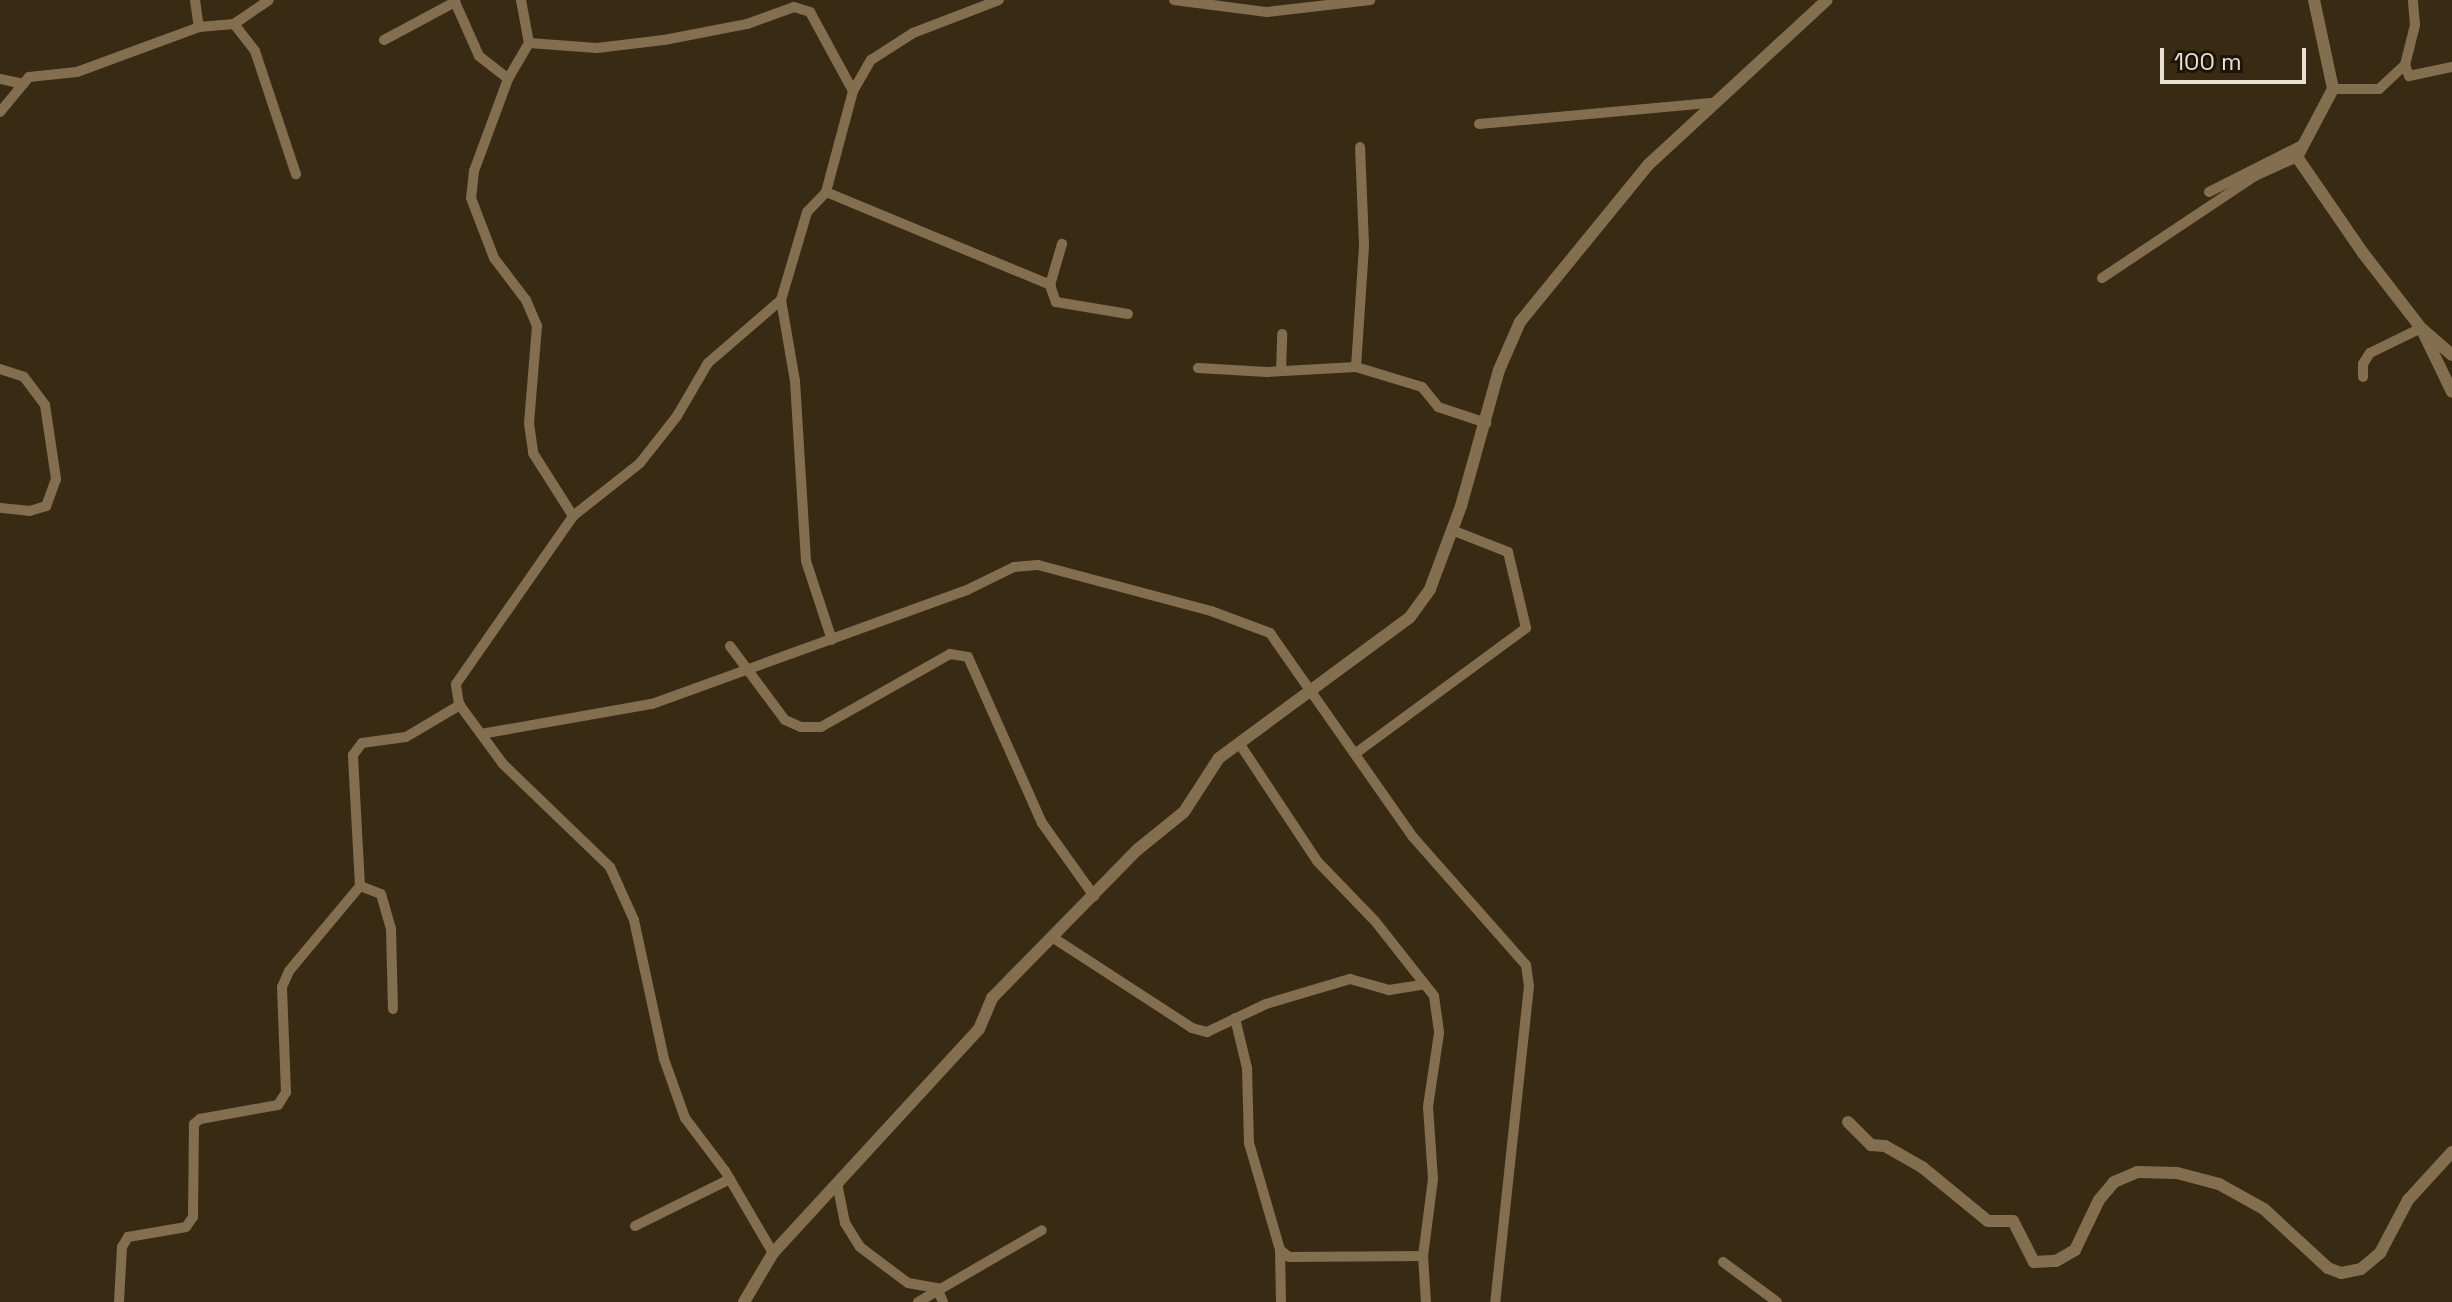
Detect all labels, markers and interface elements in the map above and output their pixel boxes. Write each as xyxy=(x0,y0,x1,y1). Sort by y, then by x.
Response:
scale bar xyxy=(2164,32,2310,82)
text: 100 m xyxy=(2174,46,2242,77)

